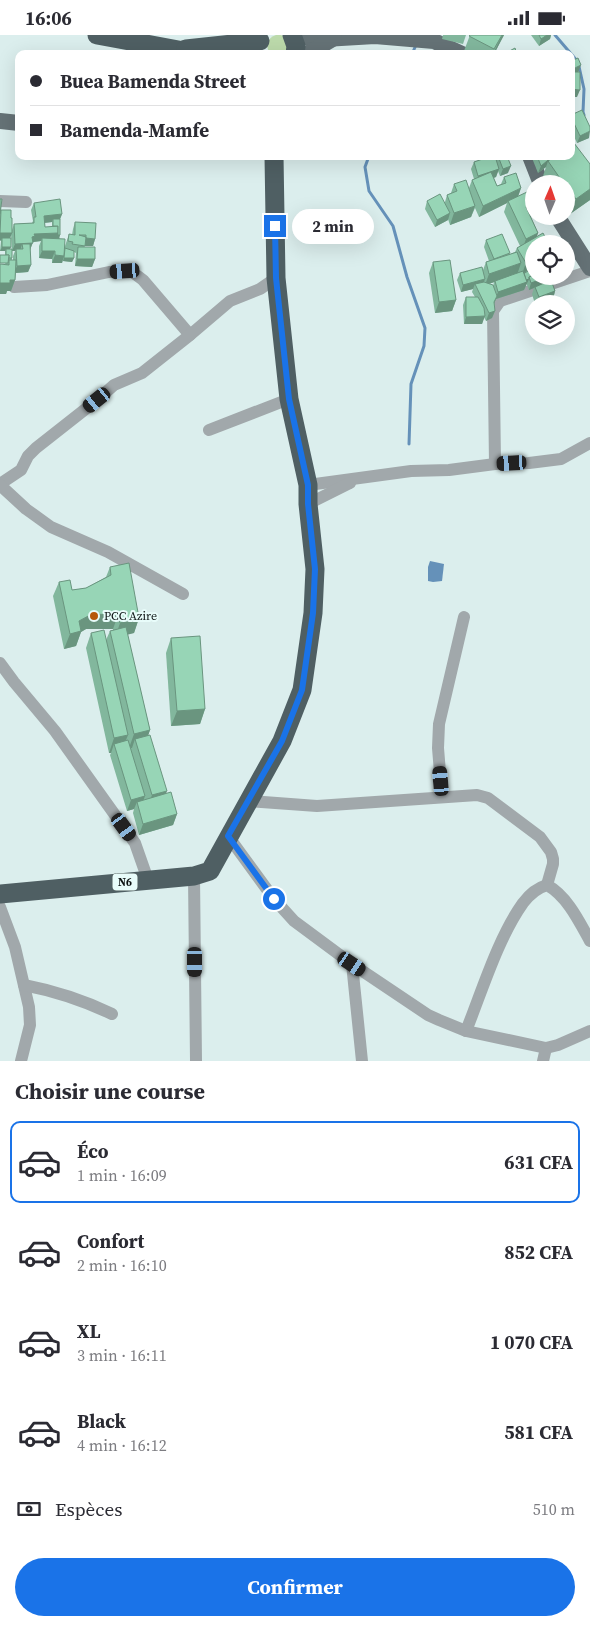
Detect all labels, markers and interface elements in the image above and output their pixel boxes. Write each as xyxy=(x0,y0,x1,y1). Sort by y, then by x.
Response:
text: 16:06 xyxy=(25,5,72,31)
text: Buea Bamenda Street xyxy=(60,68,246,94)
text: Bamenda-Mamfe xyxy=(60,117,209,143)
north arrow xyxy=(525,175,575,225)
map controls xyxy=(525,175,575,345)
callout: 2 min xyxy=(292,209,375,243)
route end xyxy=(264,215,286,237)
text: 2 min xyxy=(312,215,354,237)
button: locate xyxy=(525,235,575,285)
car xyxy=(109,262,140,280)
button: layers xyxy=(525,295,575,345)
car xyxy=(80,385,113,415)
car xyxy=(496,455,527,471)
place label: PCC Azire xyxy=(104,608,157,624)
marker: PCC Azire xyxy=(88,610,100,622)
car xyxy=(432,765,449,797)
car xyxy=(109,810,138,844)
road number: N6 xyxy=(112,874,138,891)
route start xyxy=(263,888,285,910)
car xyxy=(187,947,202,977)
car xyxy=(335,949,368,979)
text: Choisir une course xyxy=(15,1076,205,1106)
text: Éco xyxy=(77,1138,109,1164)
icon: car xyxy=(17,1140,62,1185)
text: 631 CFA xyxy=(504,1149,573,1175)
text: 1 min · 16:09 xyxy=(77,1164,167,1186)
text: Confort xyxy=(77,1228,144,1254)
icon: car xyxy=(17,1230,62,1275)
text: 852 CFA xyxy=(504,1239,573,1265)
text: 2 min · 16:10 xyxy=(77,1254,167,1276)
text: XL xyxy=(77,1318,100,1344)
icon: car xyxy=(17,1320,62,1365)
text: 1 070 CFA xyxy=(490,1329,573,1355)
text: 3 min · 16:11 xyxy=(77,1344,167,1366)
text: Black xyxy=(77,1408,126,1434)
icon: car xyxy=(17,1410,62,1455)
text: 581 CFA xyxy=(504,1419,573,1445)
text: 4 min · 16:12 xyxy=(77,1434,167,1456)
icon: cash xyxy=(15,1495,43,1523)
text: Espèces xyxy=(55,1496,123,1522)
text: 510 m xyxy=(533,1498,575,1520)
button: Confirmer xyxy=(15,1558,575,1616)

